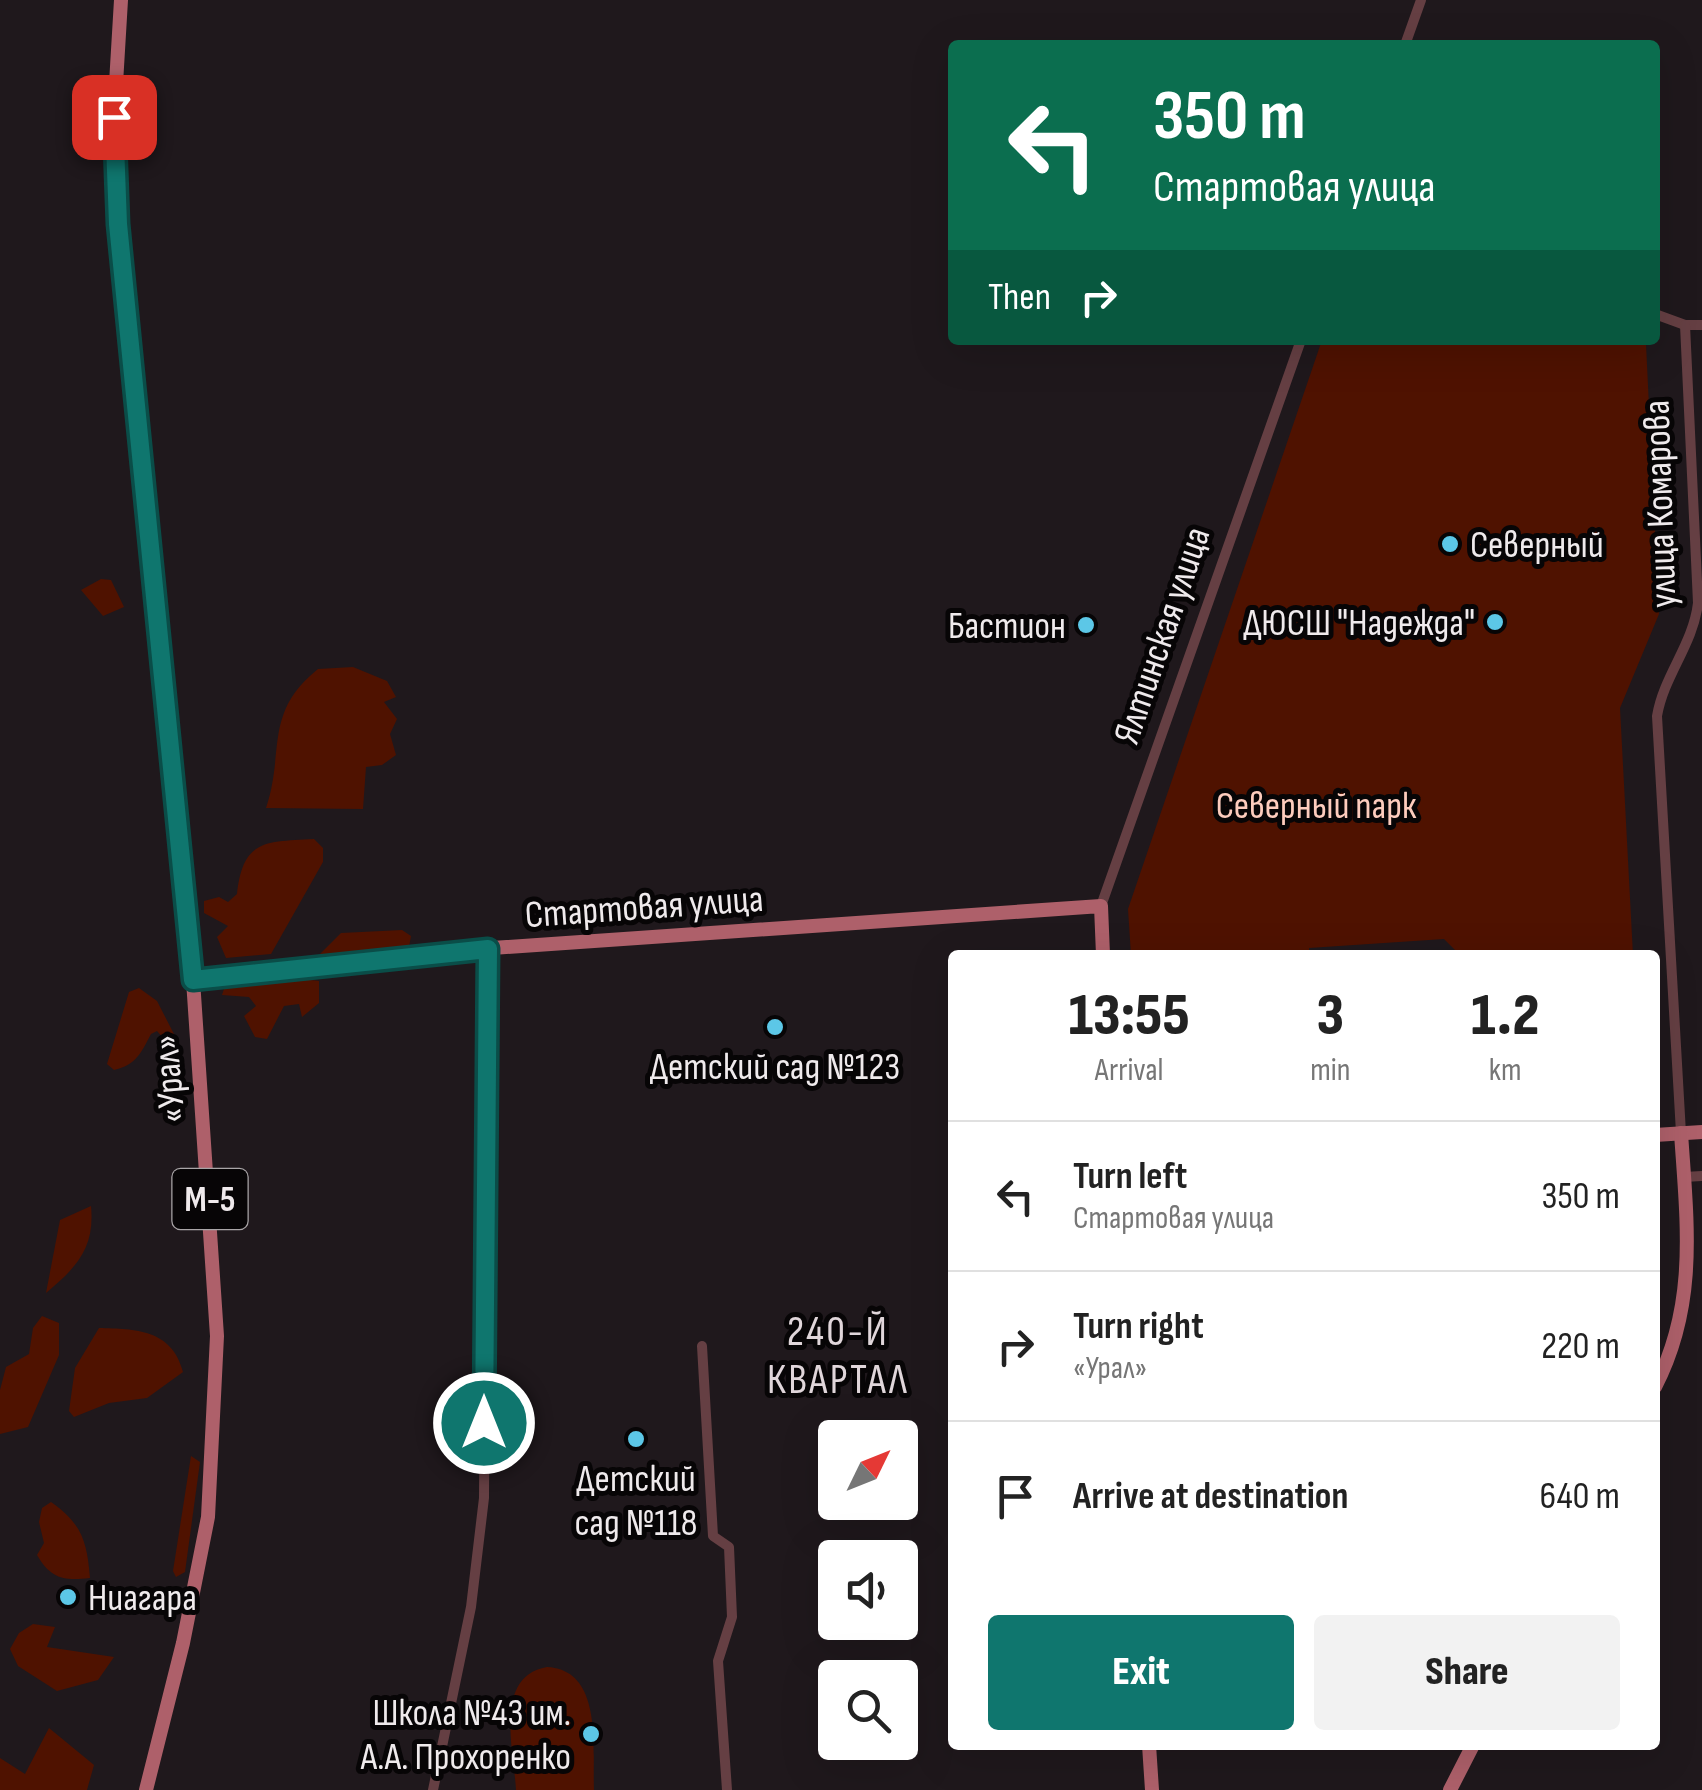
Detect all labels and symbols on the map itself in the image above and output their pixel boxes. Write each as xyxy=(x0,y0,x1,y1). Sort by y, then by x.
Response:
pin xyxy=(72,75,157,160)
street label: улица Комарова xyxy=(1634,399,1687,609)
street label: Ялтинская улица xyxy=(1104,521,1221,750)
place label: Северный xyxy=(1470,523,1604,568)
marker: Северный xyxy=(1439,533,1461,555)
place label: ДЮСШ "Надежда" xyxy=(1243,601,1475,646)
place label: Бастион xyxy=(948,604,1066,649)
marker: ДЮСШ "Надежда" xyxy=(1484,611,1506,633)
marker: Бастион xyxy=(1075,614,1097,636)
park label: Северный парк xyxy=(1216,784,1417,829)
street label: Стартовая улица xyxy=(523,877,765,938)
marker: Детский сад №123 xyxy=(764,1016,786,1038)
street label: «Урал» xyxy=(143,1033,196,1125)
place label: Детский сад №123 xyxy=(650,1045,900,1090)
road number: М-5 xyxy=(172,1169,248,1229)
district label: 240-Й КВАРТАЛ xyxy=(767,1307,909,1406)
position arrow xyxy=(432,1371,536,1475)
north arrow xyxy=(818,1420,918,1520)
marker: Детский сад №118 xyxy=(625,1428,647,1450)
place label: Детский сад №118 xyxy=(575,1457,697,1546)
place label: Ниагара xyxy=(88,1576,197,1621)
marker: Ниагара xyxy=(57,1586,79,1608)
place label: Школа №43 им. А.А. Прохоренко xyxy=(360,1691,571,1780)
marker: Школа №43 им. А.А. Прохоренко xyxy=(580,1723,602,1745)

